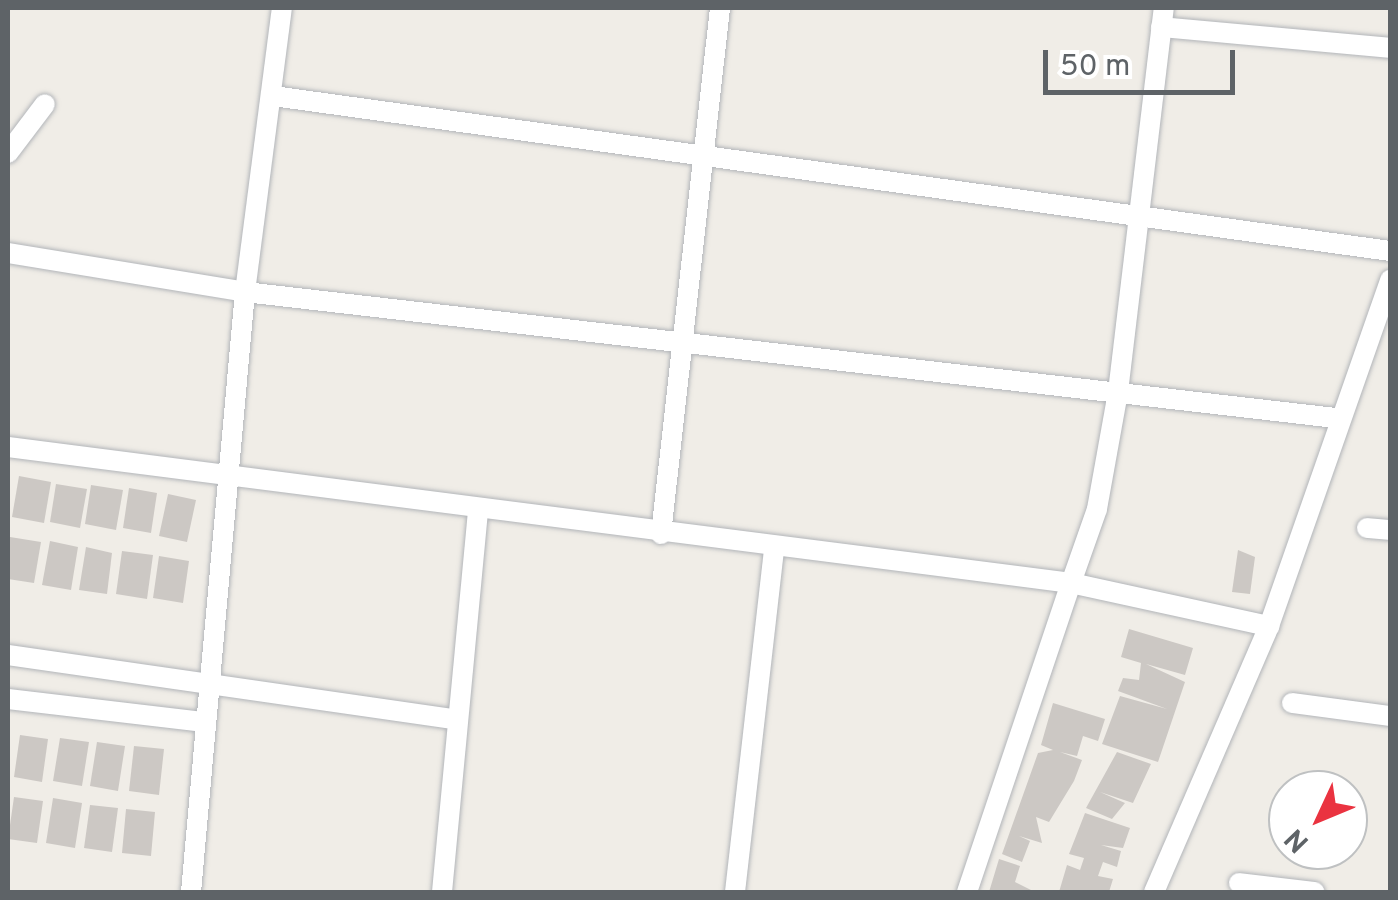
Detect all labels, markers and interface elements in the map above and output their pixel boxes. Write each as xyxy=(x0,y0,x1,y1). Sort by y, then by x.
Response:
scale bar xyxy=(1048,30,1240,92)
text: 50 m xyxy=(1060,49,1130,86)
north arrow xyxy=(1268,770,1368,870)
text: N xyxy=(1278,820,1318,859)

